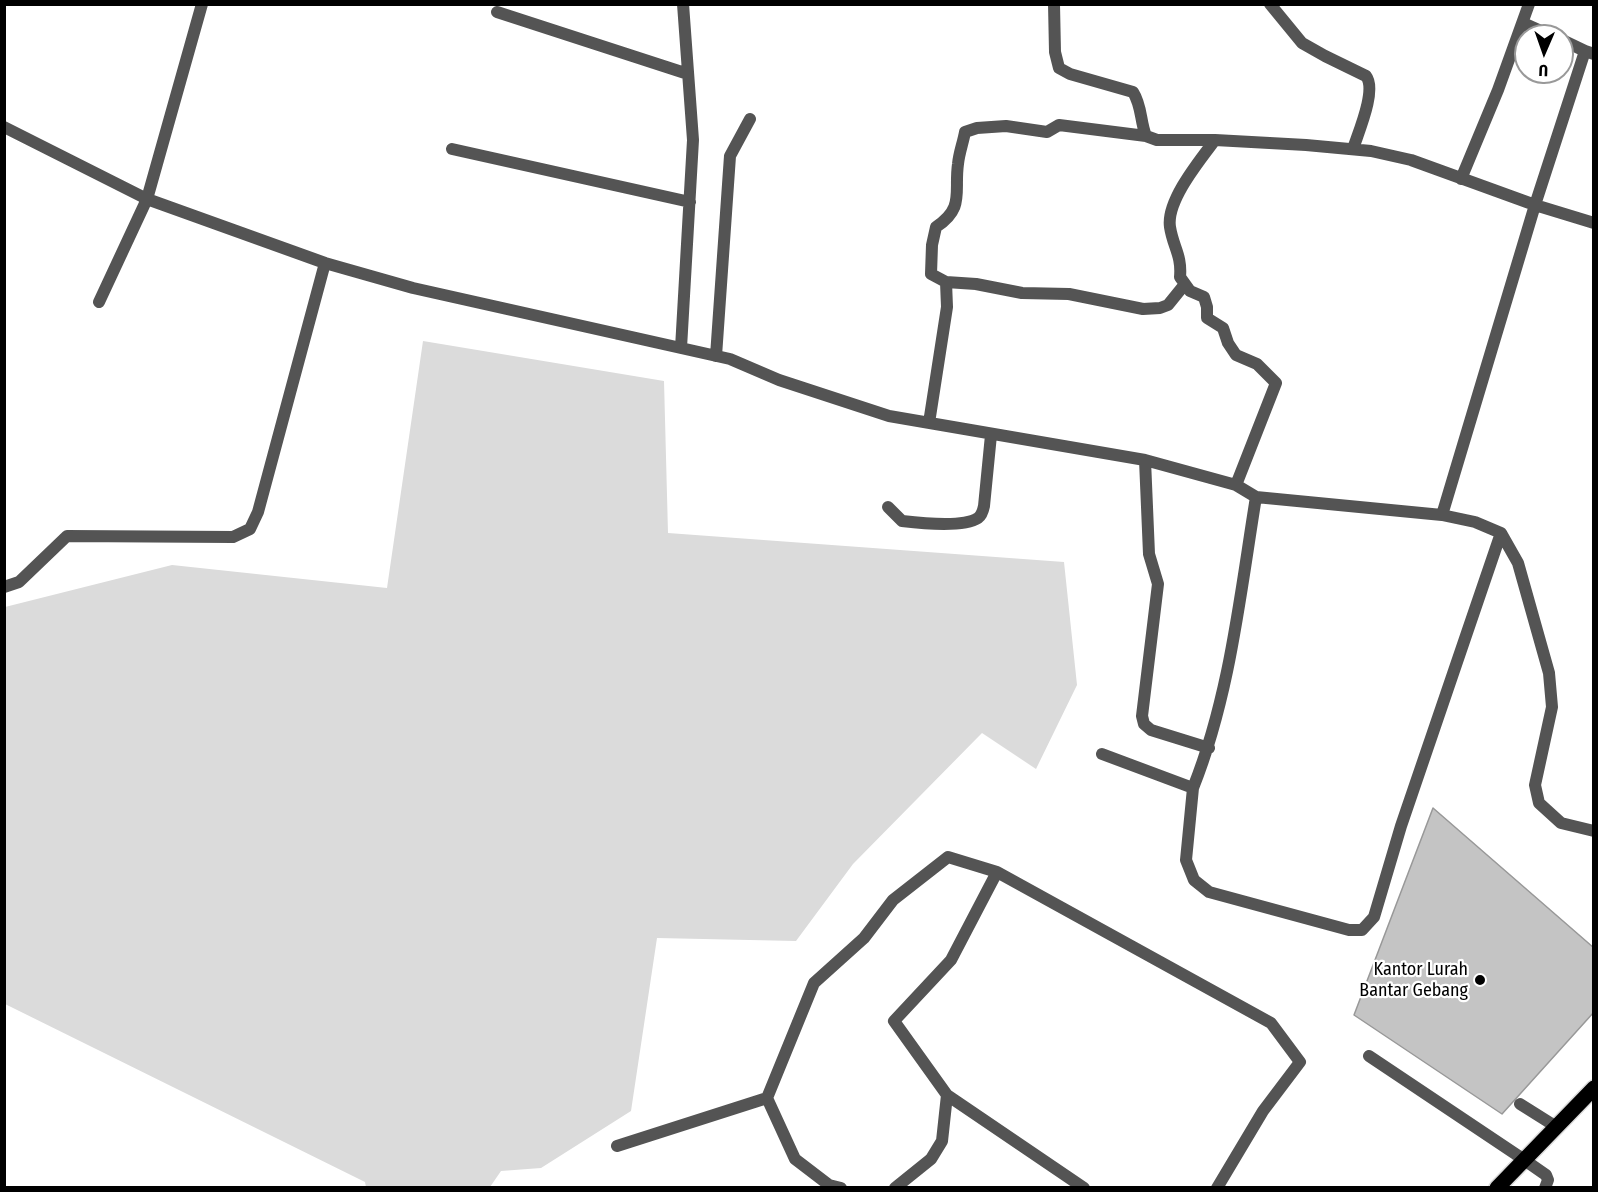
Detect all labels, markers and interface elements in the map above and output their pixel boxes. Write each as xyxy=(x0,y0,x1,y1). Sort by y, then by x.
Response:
north arrow xyxy=(1514,24,1574,84)
text: U xyxy=(1538,61,1548,80)
place label: Kantor Lurah Bantar Gebang xyxy=(1359,959,1468,1002)
marker: Kantor Lurah Bantar Gebang xyxy=(1473,973,1487,987)

